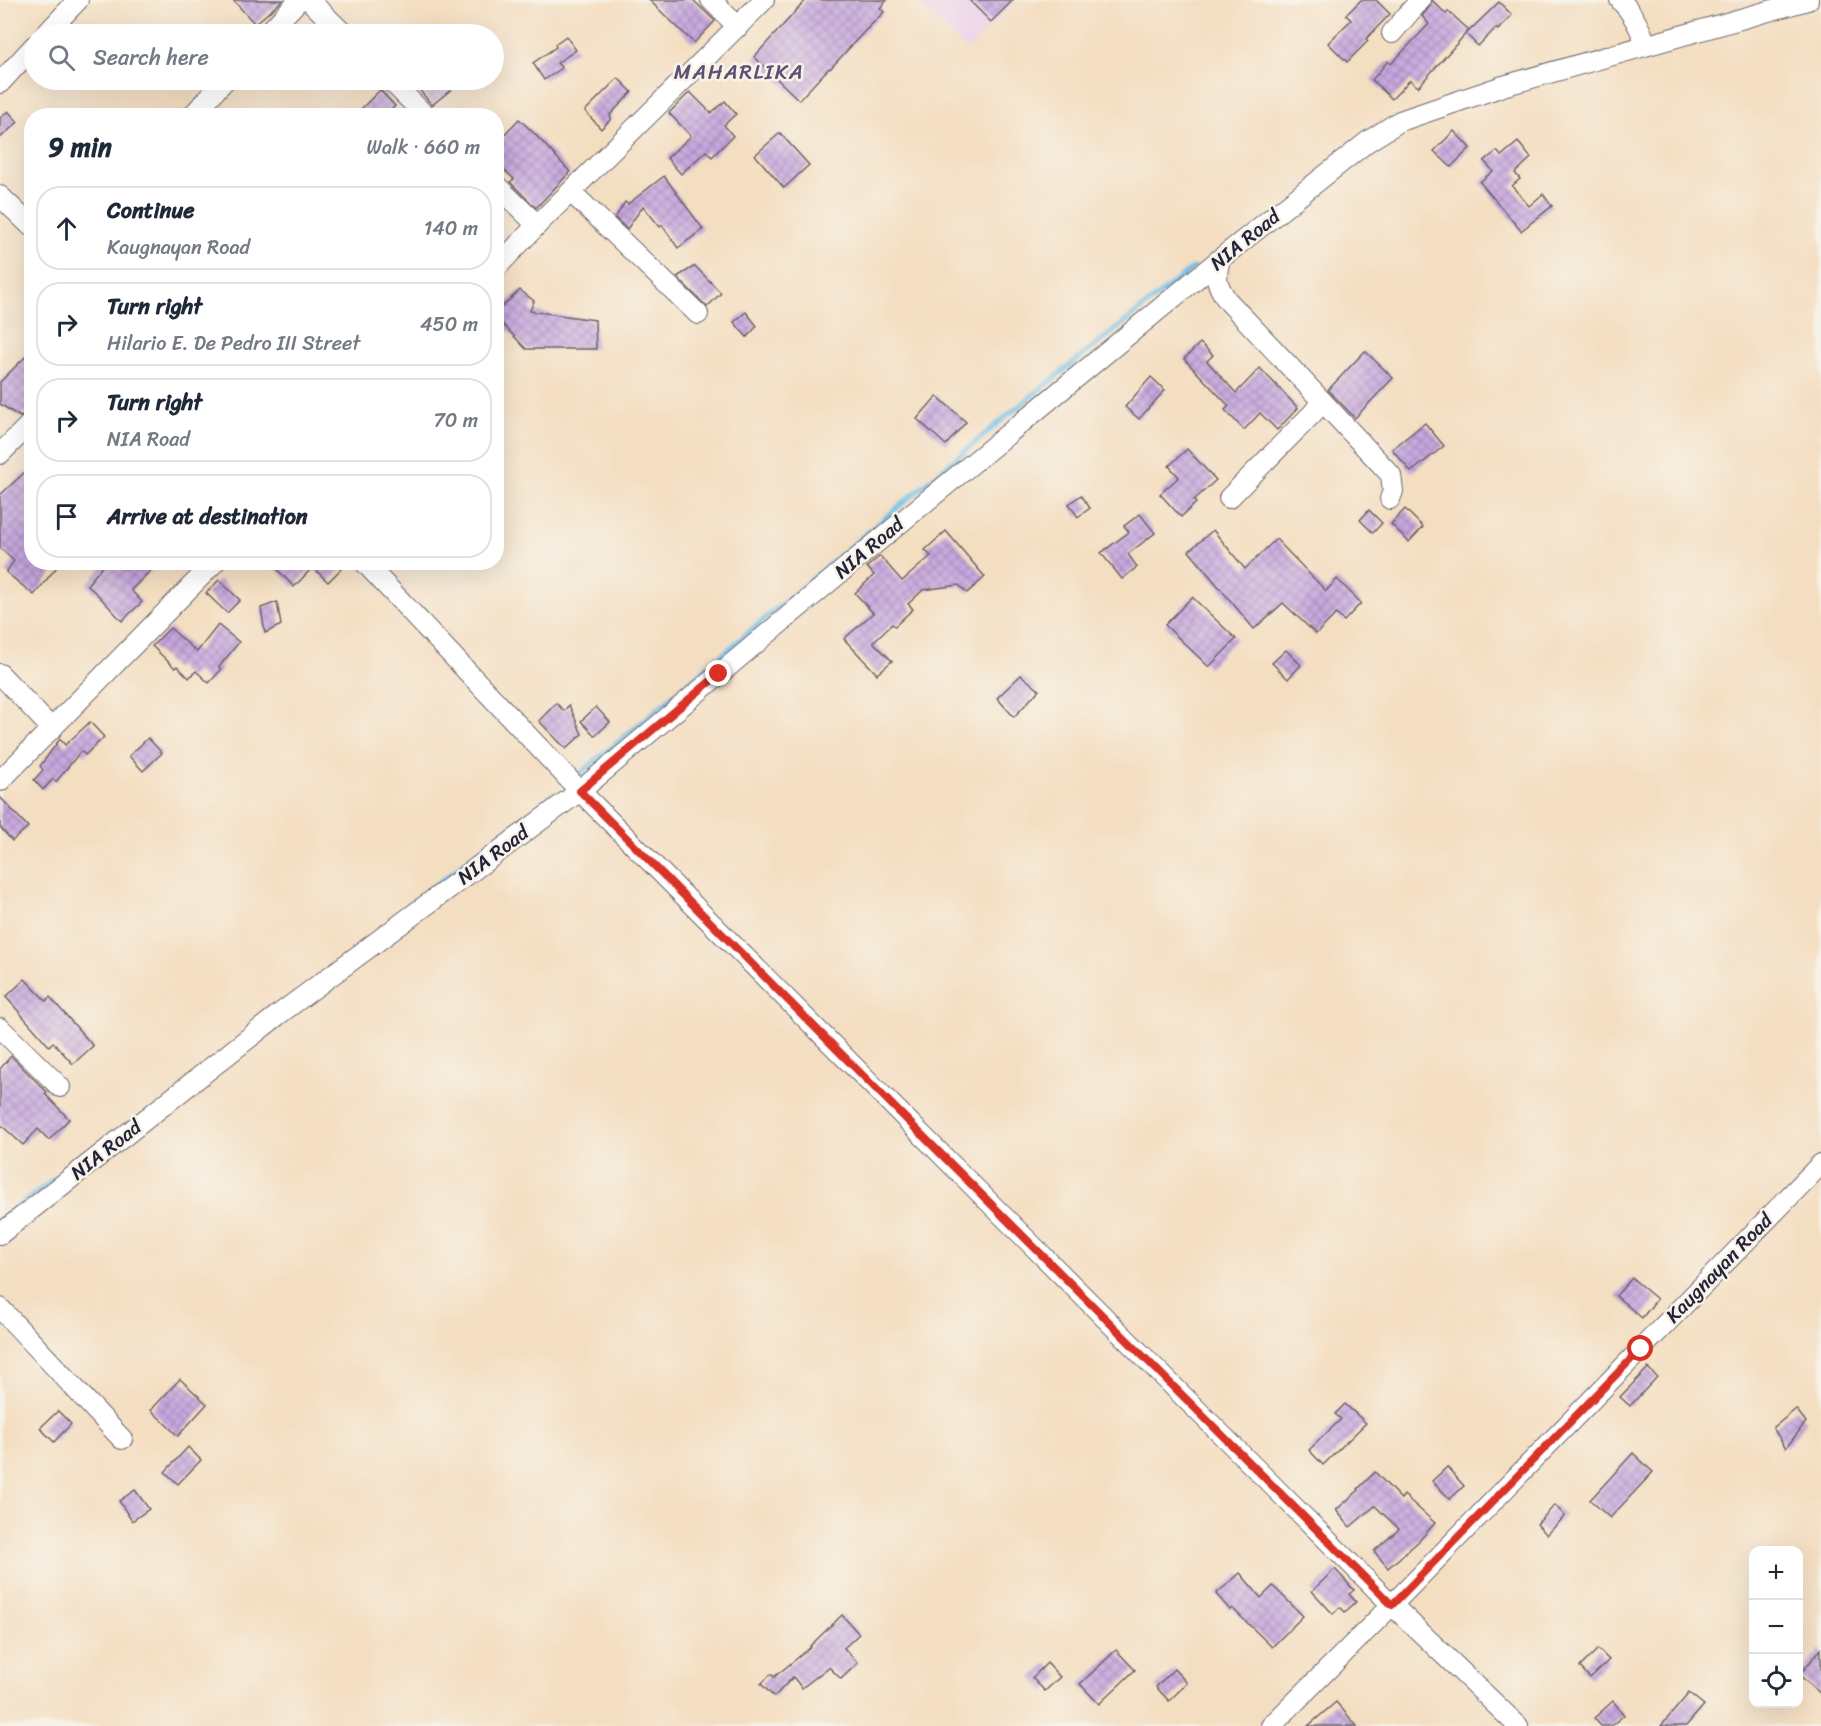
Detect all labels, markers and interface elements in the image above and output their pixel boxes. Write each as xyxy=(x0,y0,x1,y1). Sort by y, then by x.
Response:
search box xyxy=(24,24,504,90)
text: Search here xyxy=(93,38,209,77)
icon: search xyxy=(45,41,78,74)
district label: MAHARLIKA xyxy=(674,53,804,91)
text: 9 min xyxy=(48,124,112,170)
text: Walk · 660 m xyxy=(367,130,480,165)
text: Continue xyxy=(107,191,195,230)
street label: NIA Road xyxy=(1202,199,1289,280)
text: 140 m xyxy=(424,211,478,246)
icon: ahead xyxy=(50,212,83,245)
text: Kaugnayan Road xyxy=(107,230,250,265)
text: Turn right xyxy=(107,287,202,326)
text: 450 m xyxy=(420,307,478,342)
icon: right xyxy=(50,308,83,341)
text: Hilario E. De Pedro III Street xyxy=(107,326,360,361)
text: Turn right xyxy=(107,383,202,422)
text: 70 m xyxy=(433,403,478,438)
icon: right xyxy=(50,404,83,437)
text: NIA Road xyxy=(107,422,190,457)
text: Arrive at destination xyxy=(107,497,308,536)
icon: arrive xyxy=(50,500,83,533)
street label: NIA Road xyxy=(826,507,913,588)
route end xyxy=(705,660,731,686)
street label: NIA Road xyxy=(449,815,538,894)
street label: NIA Road xyxy=(63,1110,151,1189)
street label: Kaugnayan Road xyxy=(1657,1203,1782,1332)
route start xyxy=(1627,1335,1653,1361)
map controls xyxy=(1749,1546,1803,1708)
button: + xyxy=(1749,1546,1803,1600)
button: − xyxy=(1749,1600,1803,1654)
button: locate xyxy=(1749,1654,1803,1708)

